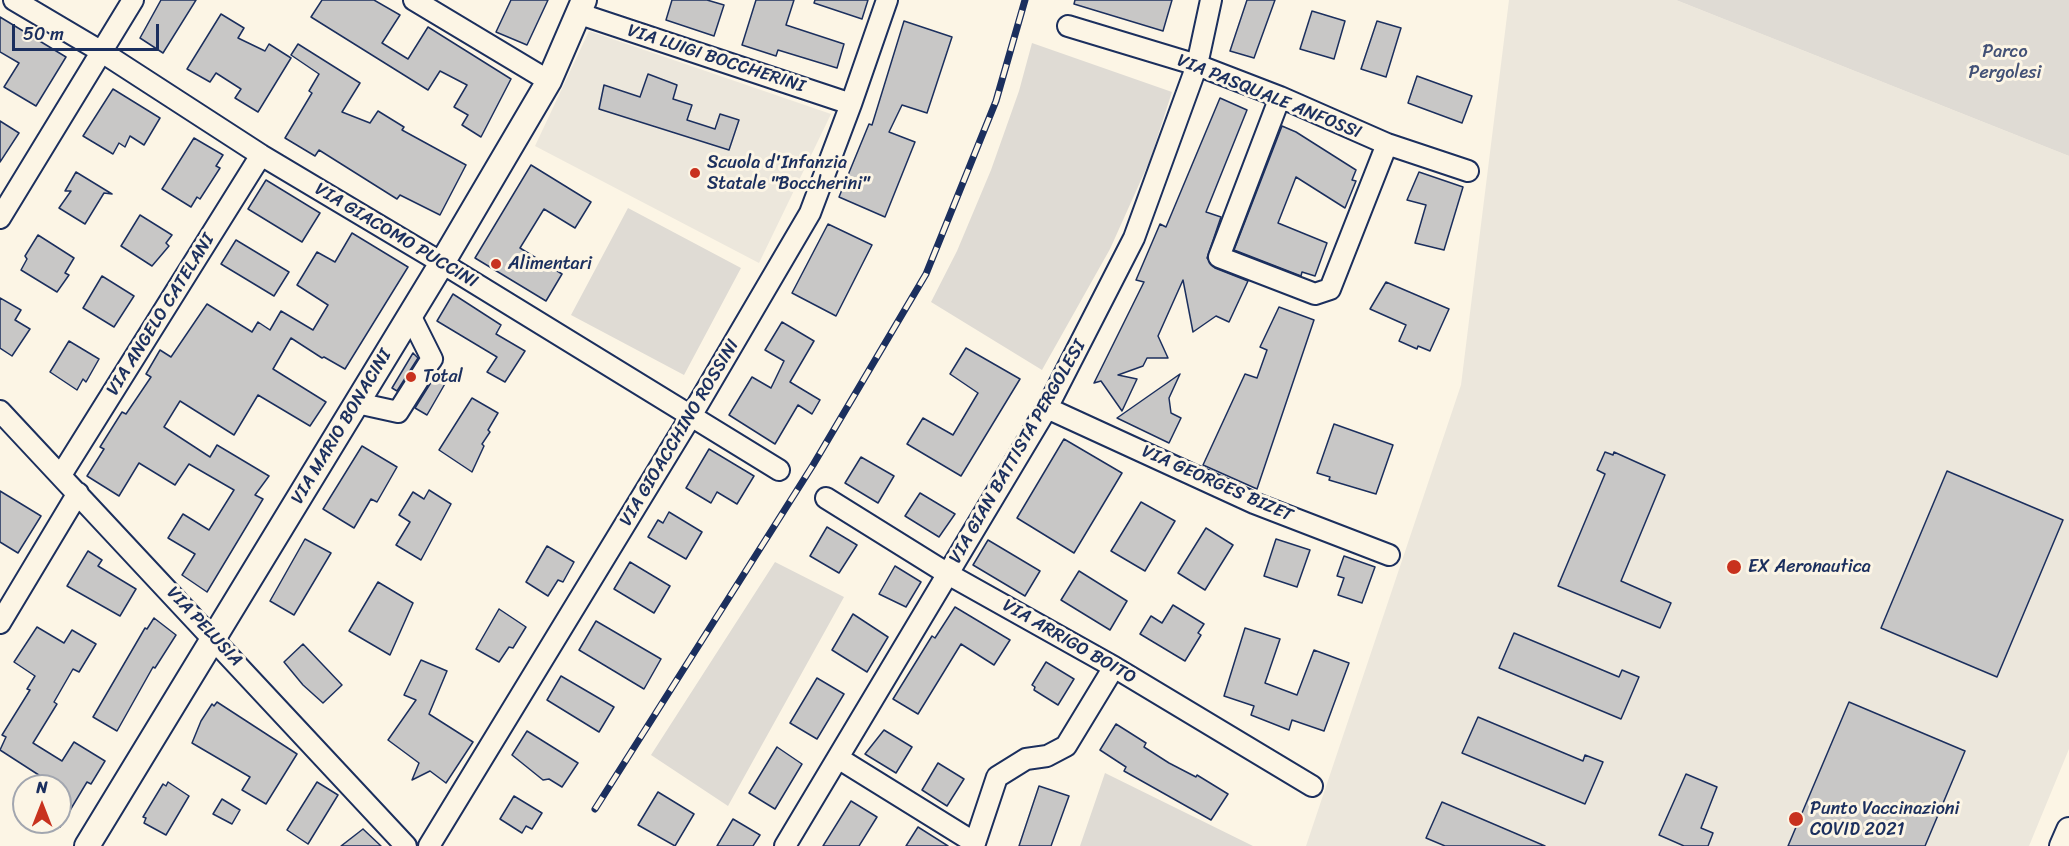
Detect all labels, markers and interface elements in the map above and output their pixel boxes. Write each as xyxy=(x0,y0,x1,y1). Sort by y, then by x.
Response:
scale bar xyxy=(15,12,162,50)
text: 50 m xyxy=(23,18,64,50)
street label: VIA LUIGI BOCCHERINI xyxy=(624,20,808,98)
park label: Parco Pergolesi xyxy=(1969,41,2041,84)
street label: VIA PASQUALE ANFOSSI xyxy=(1174,50,1364,144)
place label: Scuola d'Infanzia Statale "Boccherini" xyxy=(707,152,870,195)
marker: Scuola d'Infanzia Statale "Boccherini" xyxy=(688,166,702,180)
street label: VIA GIACOMO PUCCINI xyxy=(311,179,481,293)
street label: VIA ANGELO CATELANI xyxy=(102,230,220,400)
place label: Alimentari xyxy=(508,253,592,275)
marker: Alimentari xyxy=(489,257,503,271)
street label: VIA GIOACCHINO ROSSINI xyxy=(616,336,744,530)
street label: VIA GIAN BATTISTA PERGOLESI xyxy=(945,336,1091,568)
street label: VIA MARIO BONACINI xyxy=(287,346,397,508)
place label: Total xyxy=(423,366,463,388)
marker: Total xyxy=(404,370,418,384)
street label: VIA GEORGES BIZET xyxy=(1138,441,1296,527)
place label: EX Aeronautica xyxy=(1748,556,1871,578)
marker: EX Aeronautica xyxy=(1725,558,1743,576)
street label: VIA PELUSIA xyxy=(162,583,246,671)
street label: VIA ARRIGO BOITO xyxy=(998,595,1140,689)
text: N xyxy=(36,773,48,802)
north arrow xyxy=(12,774,72,834)
place label: Punto Vaccinazioni COVID 2021 xyxy=(1810,798,1960,840)
marker: Punto Vaccinazioni COVID 2021 xyxy=(1787,810,1805,828)

